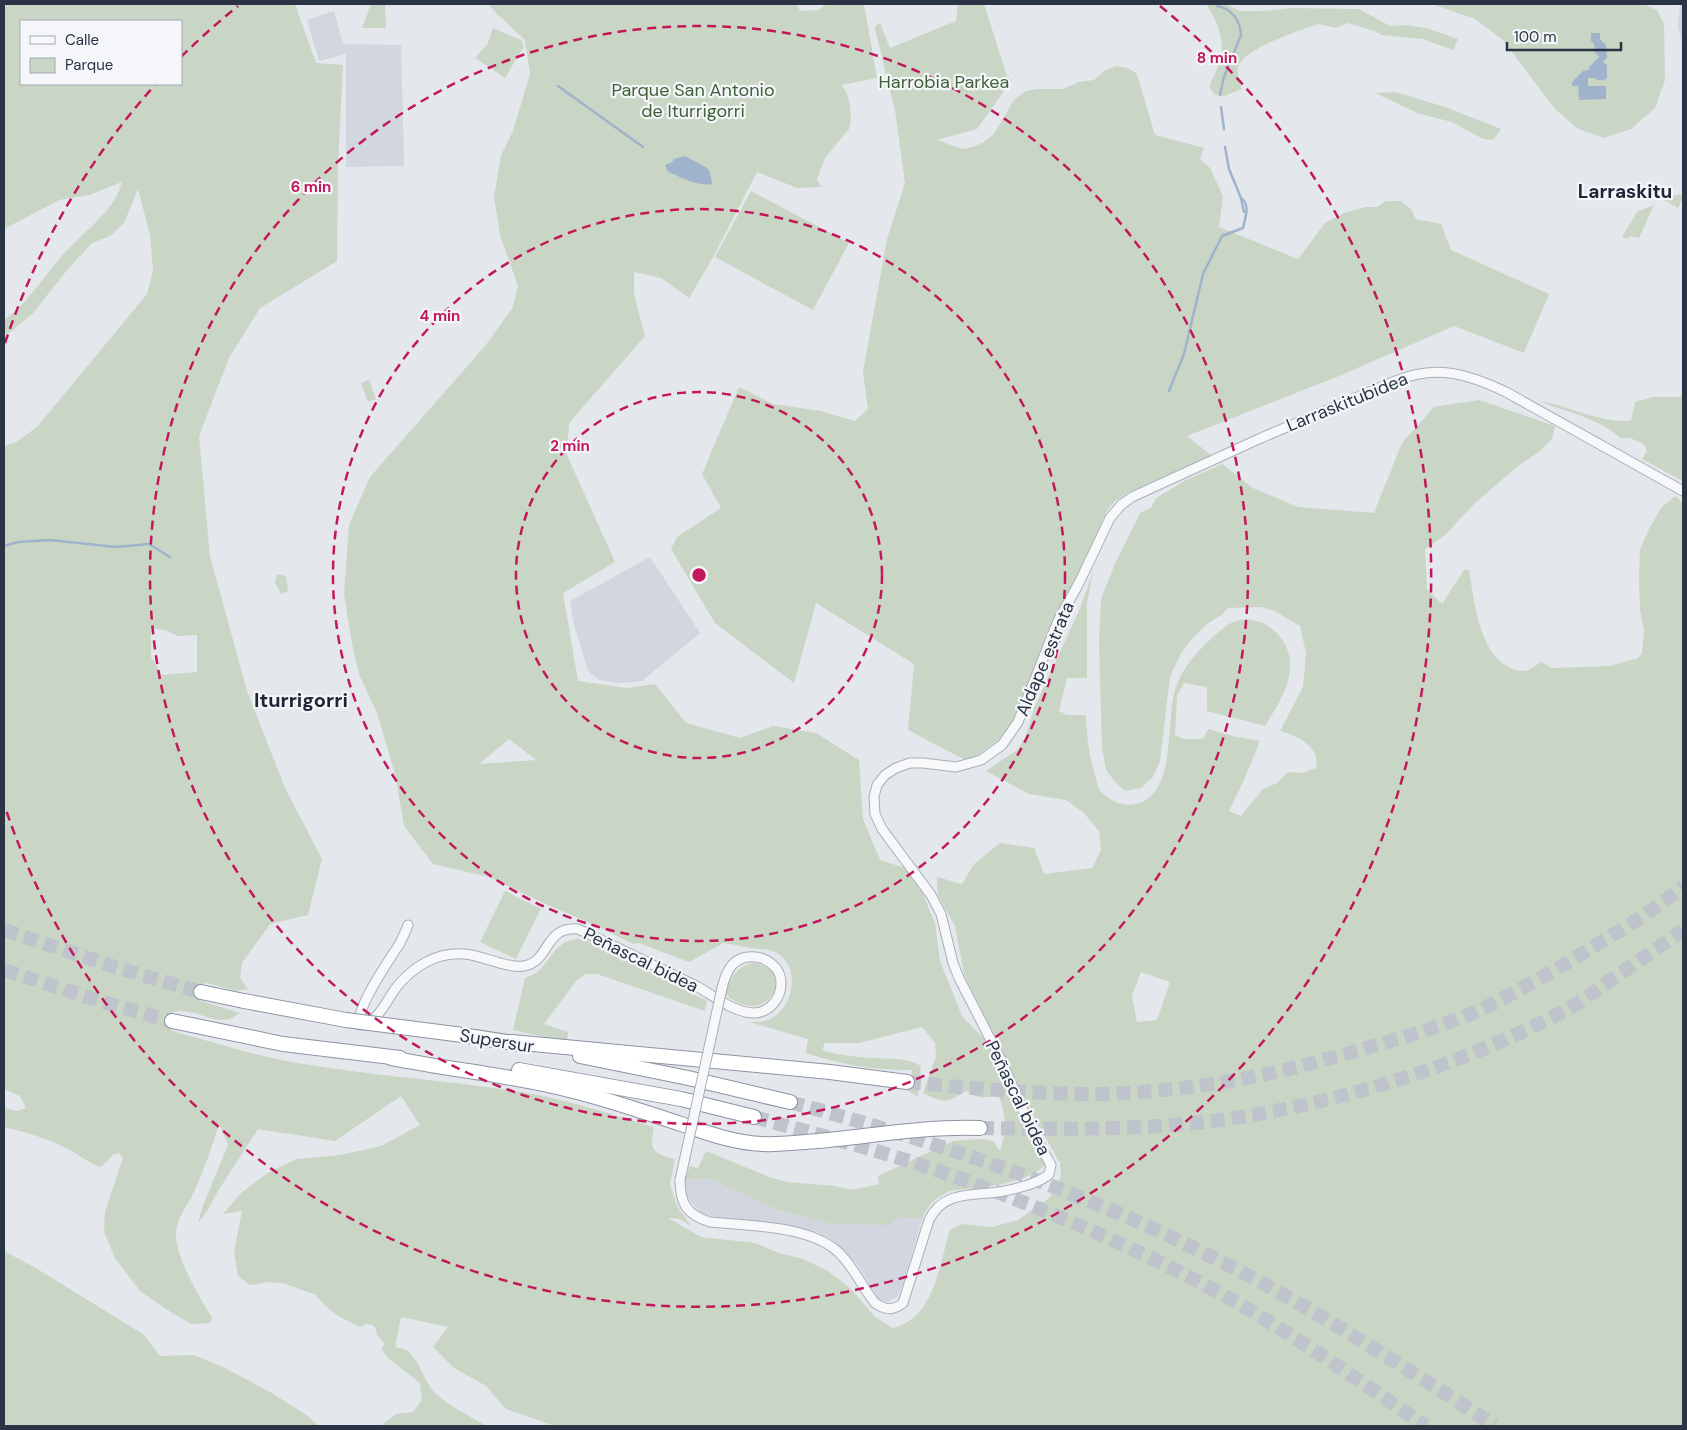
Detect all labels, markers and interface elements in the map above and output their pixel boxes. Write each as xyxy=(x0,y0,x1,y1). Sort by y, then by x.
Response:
legend xyxy=(20,20,182,85)
scale bar xyxy=(1507,20,1621,52)
text: 100 m xyxy=(1514,27,1557,47)
text: Calle xyxy=(65,30,99,50)
text: 8 min xyxy=(1197,48,1237,68)
text: Parque xyxy=(65,55,113,75)
park label: Harrobia Parkea xyxy=(879,70,1009,94)
park label: Parque San Antonio de Iturrigorri xyxy=(611,78,775,123)
text: 6 min xyxy=(291,177,331,197)
district label: Larraskitu xyxy=(1578,179,1672,204)
text: 4 min xyxy=(420,306,460,326)
street label: Larraskitubidea xyxy=(1283,367,1411,437)
text: 2 min xyxy=(550,436,590,456)
centre of rings xyxy=(690,566,708,584)
street label: Aldape estrata xyxy=(1010,598,1080,720)
district label: Iturrigorri xyxy=(254,687,348,713)
street label: Peñascal bidea xyxy=(580,922,702,998)
street label: Supersur xyxy=(458,1023,536,1059)
street label: Peñascal bidea xyxy=(980,1037,1056,1159)

